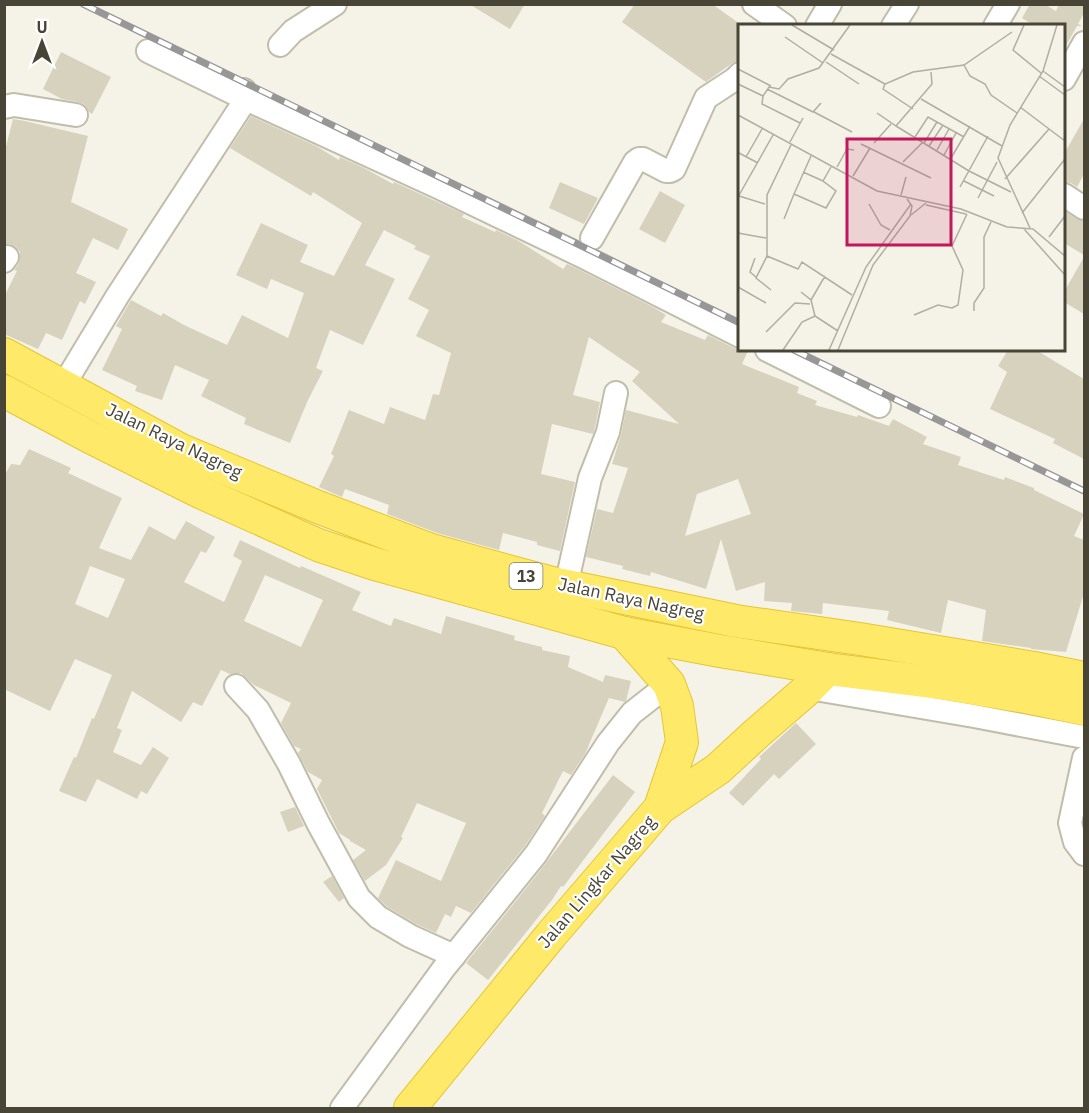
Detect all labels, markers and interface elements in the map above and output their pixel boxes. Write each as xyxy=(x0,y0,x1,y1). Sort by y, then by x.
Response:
north arrow xyxy=(12,12,72,72)
text: U xyxy=(36,17,48,37)
inset map xyxy=(738,24,1065,351)
street label: Jalan Raya Nagreg xyxy=(102,398,247,484)
road number: 13 xyxy=(510,563,542,589)
street label: Jalan Raya Nagreg xyxy=(556,572,707,625)
street label: Jalan Lingkar Nagreg xyxy=(533,810,661,953)

